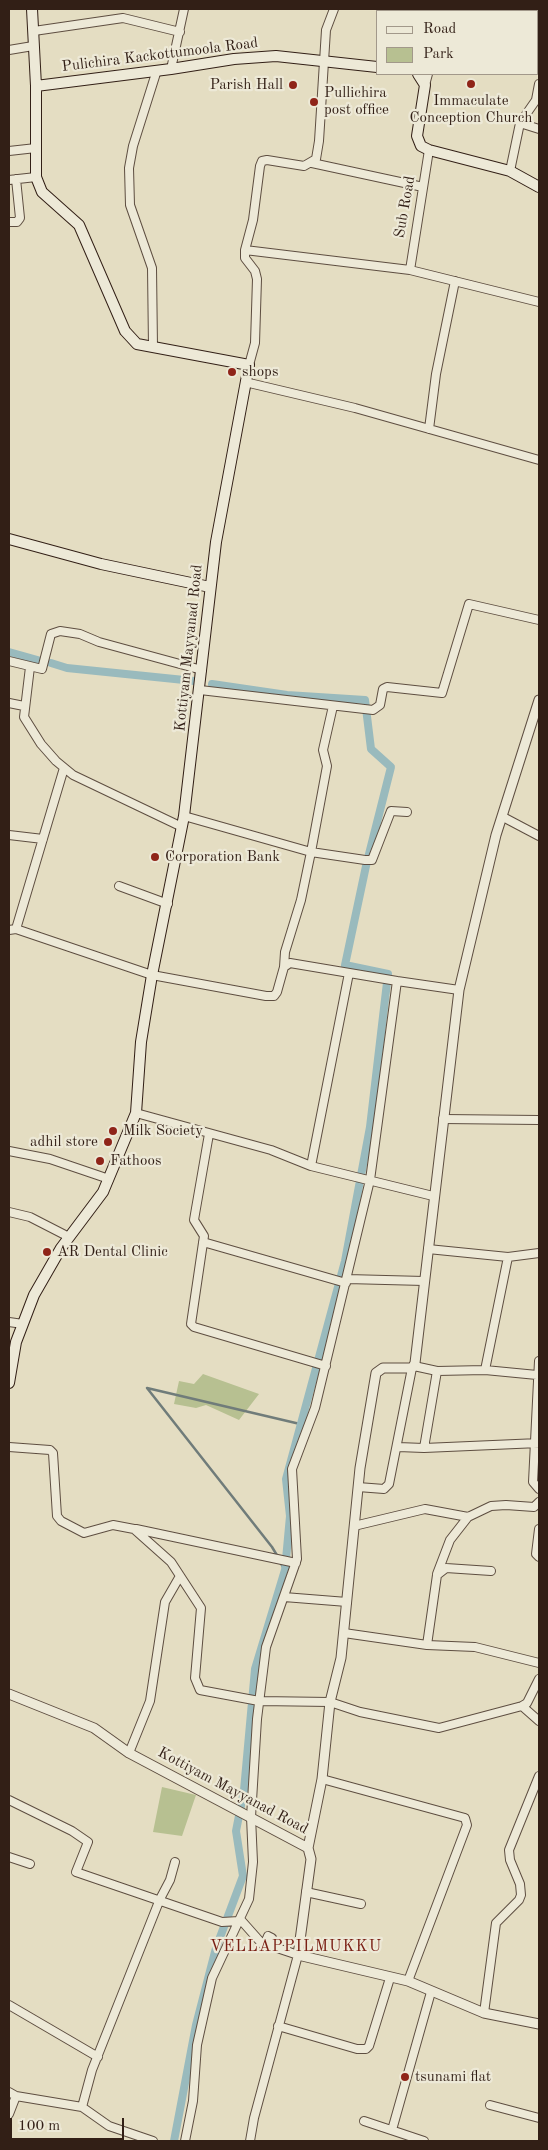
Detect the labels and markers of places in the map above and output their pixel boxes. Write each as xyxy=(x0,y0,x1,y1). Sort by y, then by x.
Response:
place label: Parish Hall xyxy=(210,76,283,94)
marker: Immaculate Conception Church xyxy=(465,78,477,90)
marker: Parish Hall xyxy=(287,79,299,91)
place label: Pullichira post office xyxy=(324,84,389,119)
place label: Immaculate Conception Church xyxy=(410,92,532,127)
marker: Pullichira post office xyxy=(308,96,320,108)
place label: shops xyxy=(242,363,278,381)
marker: shops xyxy=(226,366,238,378)
place label: Corporation Bank xyxy=(165,848,280,866)
marker: Corporation Bank xyxy=(149,851,161,863)
place label: Milk Society xyxy=(123,1122,203,1140)
marker: Milk Society xyxy=(107,1125,119,1137)
place label: adhil store xyxy=(30,1133,98,1151)
marker: adhil store xyxy=(102,1136,114,1148)
place label: Fathoos xyxy=(110,1152,161,1170)
marker: Fathoos xyxy=(94,1155,106,1167)
place label: AR Dental Clinic xyxy=(57,1243,168,1261)
marker: AR Dental Clinic xyxy=(41,1246,53,1258)
place label: tsunami flat xyxy=(415,2068,491,2086)
marker: tsunami flat xyxy=(399,2071,411,2083)

